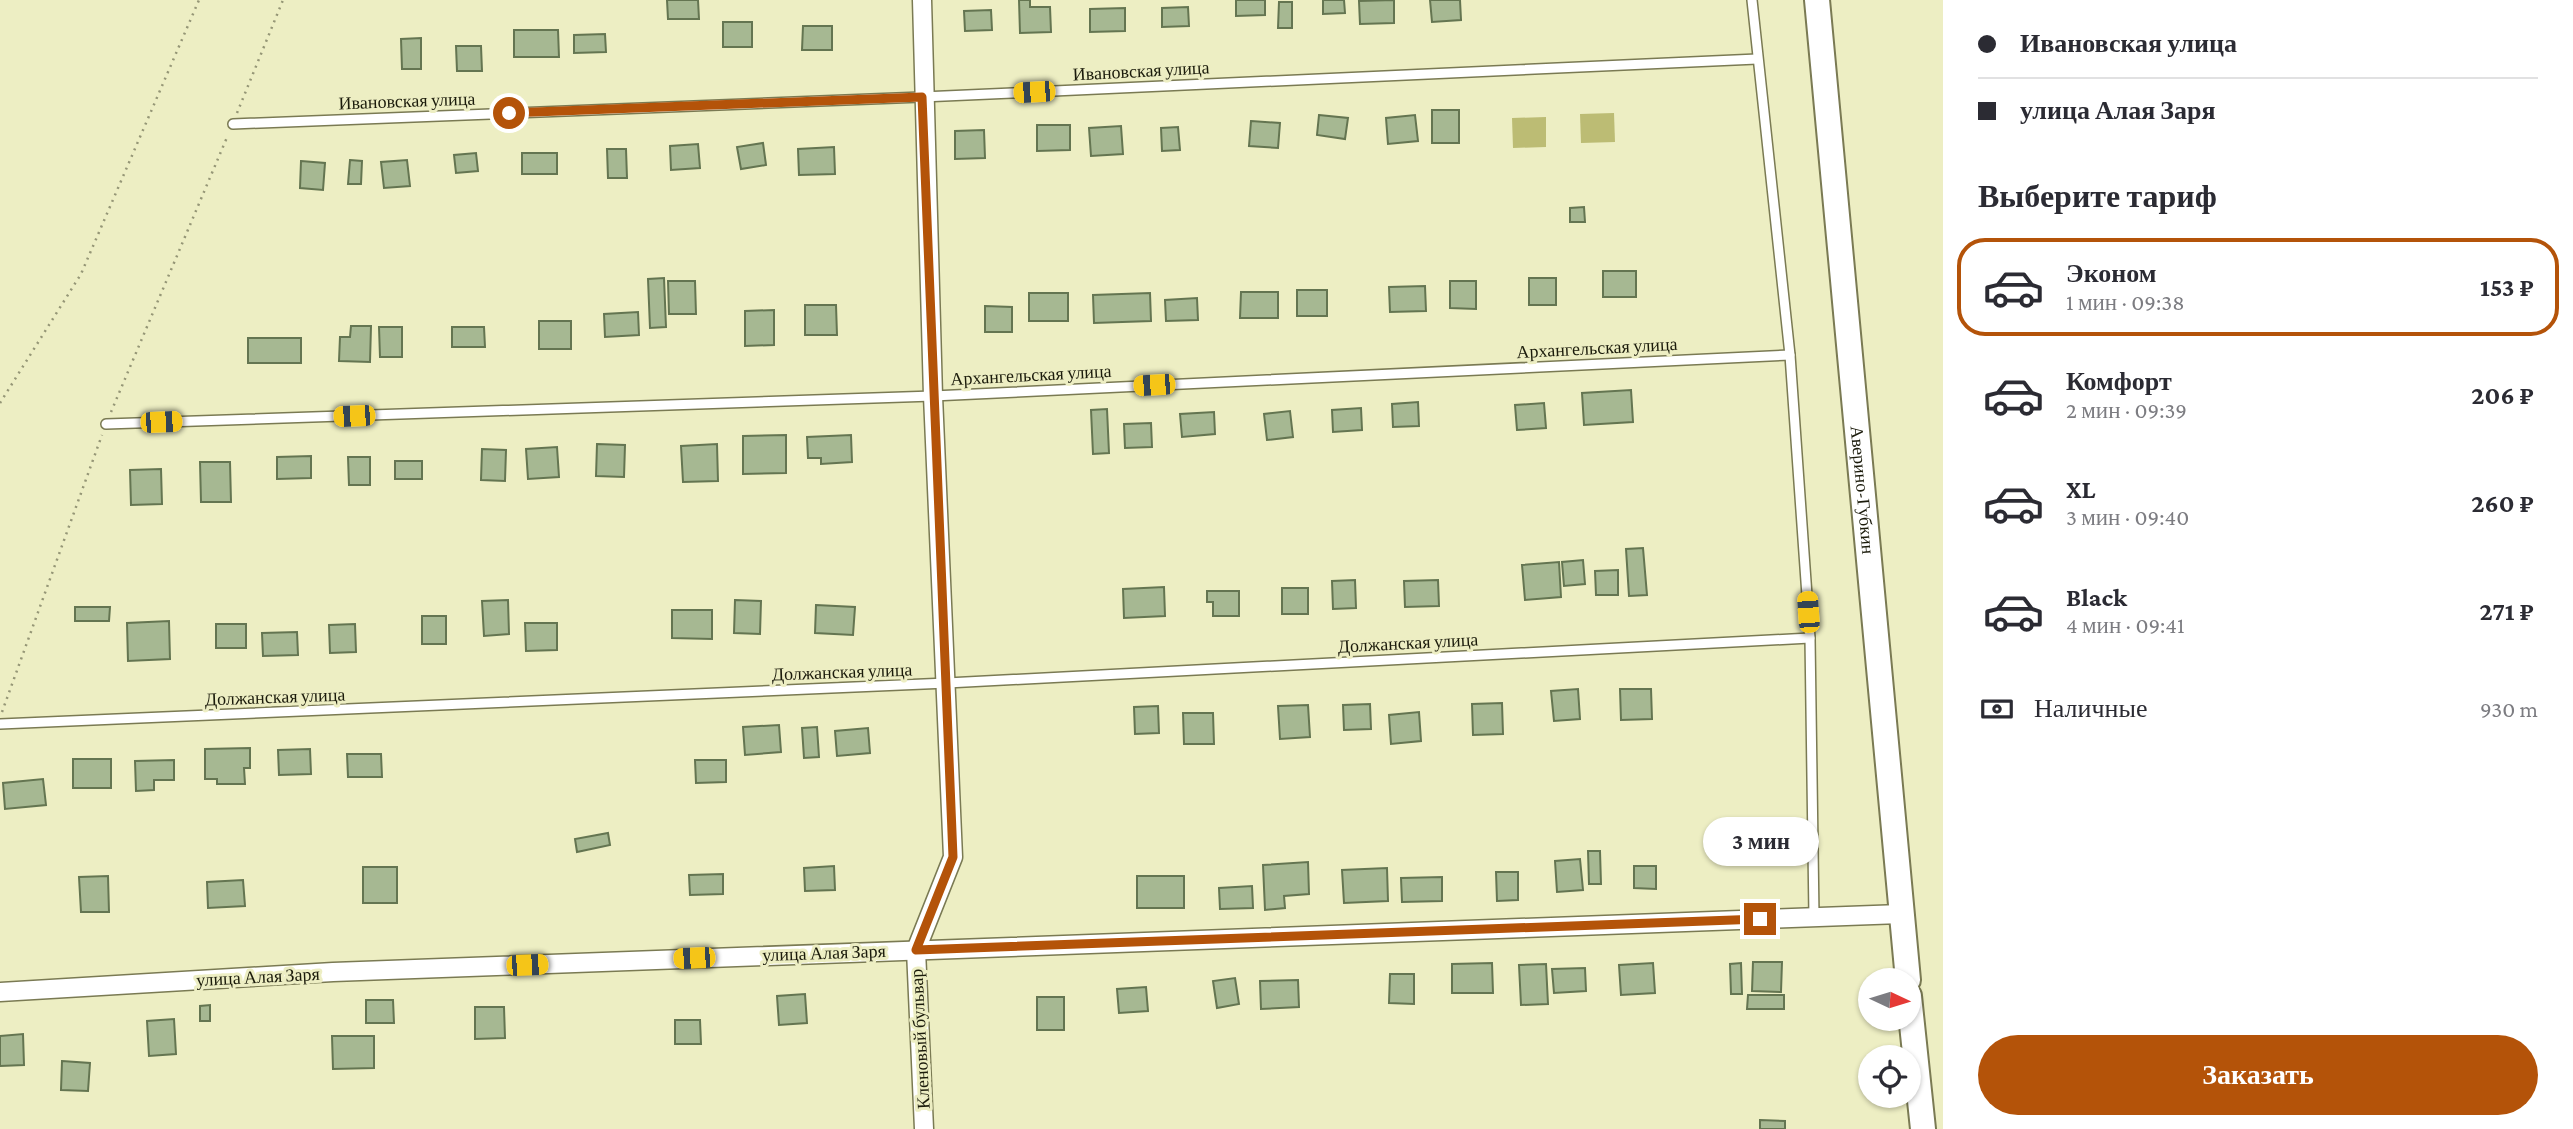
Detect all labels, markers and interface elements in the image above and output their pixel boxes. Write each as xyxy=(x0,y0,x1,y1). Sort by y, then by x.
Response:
text: Ивановская улица xyxy=(2020,29,2237,58)
street label: Ивановская улица xyxy=(1072,57,1210,85)
car xyxy=(1013,80,1056,104)
street label: Ивановская улица xyxy=(338,89,476,113)
text: улица Алая Заря xyxy=(2020,96,2216,125)
route start xyxy=(493,97,525,129)
text: Выберите тариф xyxy=(1978,178,2217,214)
icon: car xyxy=(1982,256,2045,319)
text: Эконом xyxy=(2066,259,2156,288)
text: 153 ₽ xyxy=(2480,273,2534,302)
text: 1 мин · 09:38 xyxy=(2066,289,2185,315)
street label: Архангельская улица xyxy=(1516,334,1678,362)
street label: Архангельская улица xyxy=(950,361,1112,389)
icon: car xyxy=(1982,364,2045,427)
text: Комфорт xyxy=(2066,367,2172,396)
car xyxy=(1133,373,1176,397)
text: 206 ₽ xyxy=(2471,381,2534,410)
text: 2 мин · 09:39 xyxy=(2066,397,2187,423)
car xyxy=(333,405,376,427)
car xyxy=(140,411,183,433)
street label: Аверино-Губкин xyxy=(1847,425,1878,555)
icon: car xyxy=(1982,472,2045,535)
text: XL xyxy=(2066,475,2095,504)
text: 260 ₽ xyxy=(2471,489,2534,518)
text: 3 мин · 09:40 xyxy=(2066,504,2189,530)
icon: car xyxy=(1982,580,2045,643)
text: Black xyxy=(2066,583,2127,612)
car xyxy=(1797,590,1820,634)
text: 271 ₽ xyxy=(2480,597,2534,626)
text: 4 мин · 09:41 xyxy=(2066,612,2185,638)
street label: Должанская улица xyxy=(1337,629,1479,657)
street label: Должанская улица xyxy=(771,660,913,684)
street label: Должанская улица xyxy=(204,685,346,709)
icon: cash xyxy=(1978,690,2016,728)
text: Наличные xyxy=(2034,694,2147,723)
text: 930 m xyxy=(2480,696,2538,722)
callout: 3 мин xyxy=(1702,818,1818,866)
text: 3 мин xyxy=(1732,828,1790,854)
route end xyxy=(1744,903,1776,935)
street label: улица Алая Заря xyxy=(762,941,886,965)
car xyxy=(673,947,716,969)
car xyxy=(506,954,549,976)
street label: улица Алая Заря xyxy=(196,964,320,990)
street label: Кленовый бульвар xyxy=(906,968,934,1110)
north arrow xyxy=(1858,968,1922,1031)
map controls xyxy=(1858,968,1921,1108)
button: Заказать xyxy=(1978,1035,2538,1115)
button: locate xyxy=(1858,1045,1921,1108)

